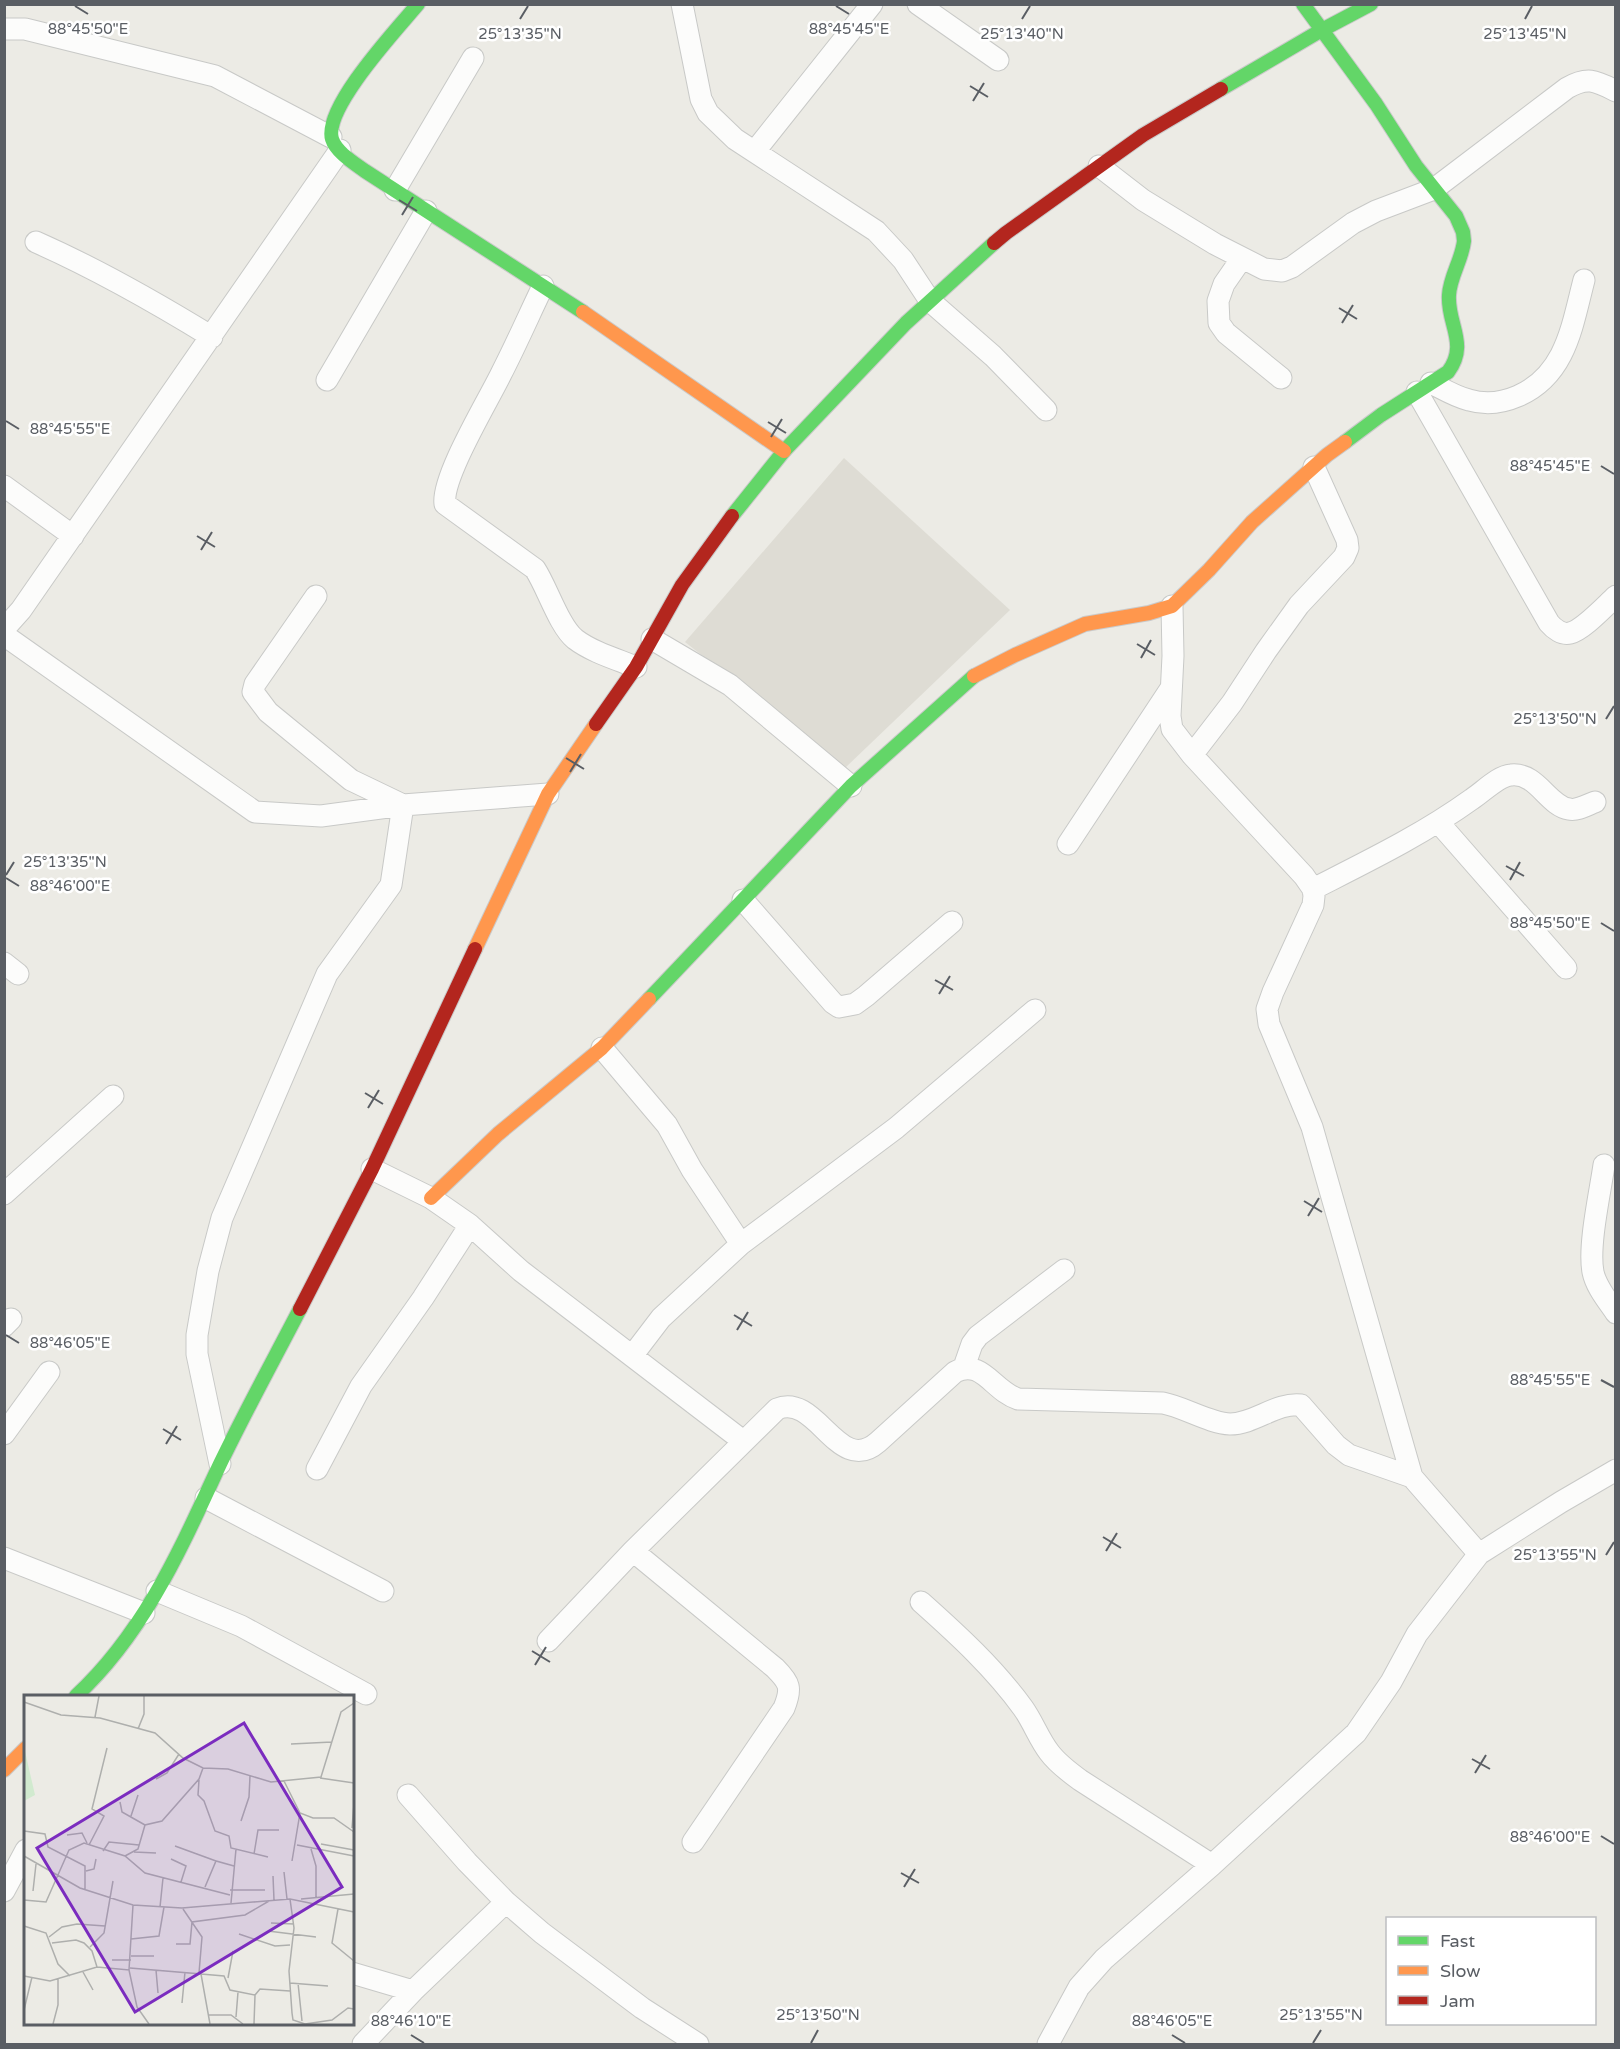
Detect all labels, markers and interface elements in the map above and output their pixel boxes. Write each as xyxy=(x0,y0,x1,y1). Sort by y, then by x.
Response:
text: 88°45'50"E xyxy=(48,20,128,38)
text: 88°45'45"E xyxy=(809,20,889,38)
text: 25°13'35"N xyxy=(478,25,562,43)
text: 25°13'40"N xyxy=(980,25,1064,43)
text: 25°13'45"N xyxy=(1483,25,1567,43)
text: 88°45'55"E xyxy=(30,420,110,438)
text: 88°45'45"E xyxy=(1510,457,1590,475)
text: 25°13'50"N xyxy=(1513,710,1597,728)
text: 25°13'35"N xyxy=(23,853,107,871)
text: 88°46'00"E xyxy=(30,877,110,895)
text: 88°45'50"E xyxy=(1510,914,1590,932)
text: 88°46'05"E xyxy=(30,1334,110,1352)
text: 88°45'55"E xyxy=(1510,1371,1590,1389)
text: 25°13'55"N xyxy=(1513,1546,1597,1564)
inset map xyxy=(24,1695,354,2025)
text: 88°46'00"E xyxy=(1510,1828,1590,1846)
legend xyxy=(1386,1917,1596,2025)
text: Fast xyxy=(1440,1930,1475,1952)
text: Slow xyxy=(1440,1960,1481,1982)
text: Jam xyxy=(1440,1990,1475,2012)
text: 25°13'50"N xyxy=(776,2006,860,2024)
text: 25°13'55"N xyxy=(1279,2006,1363,2024)
text: 88°46'10"E xyxy=(371,2012,451,2030)
text: 88°46'05"E xyxy=(1132,2012,1212,2030)

